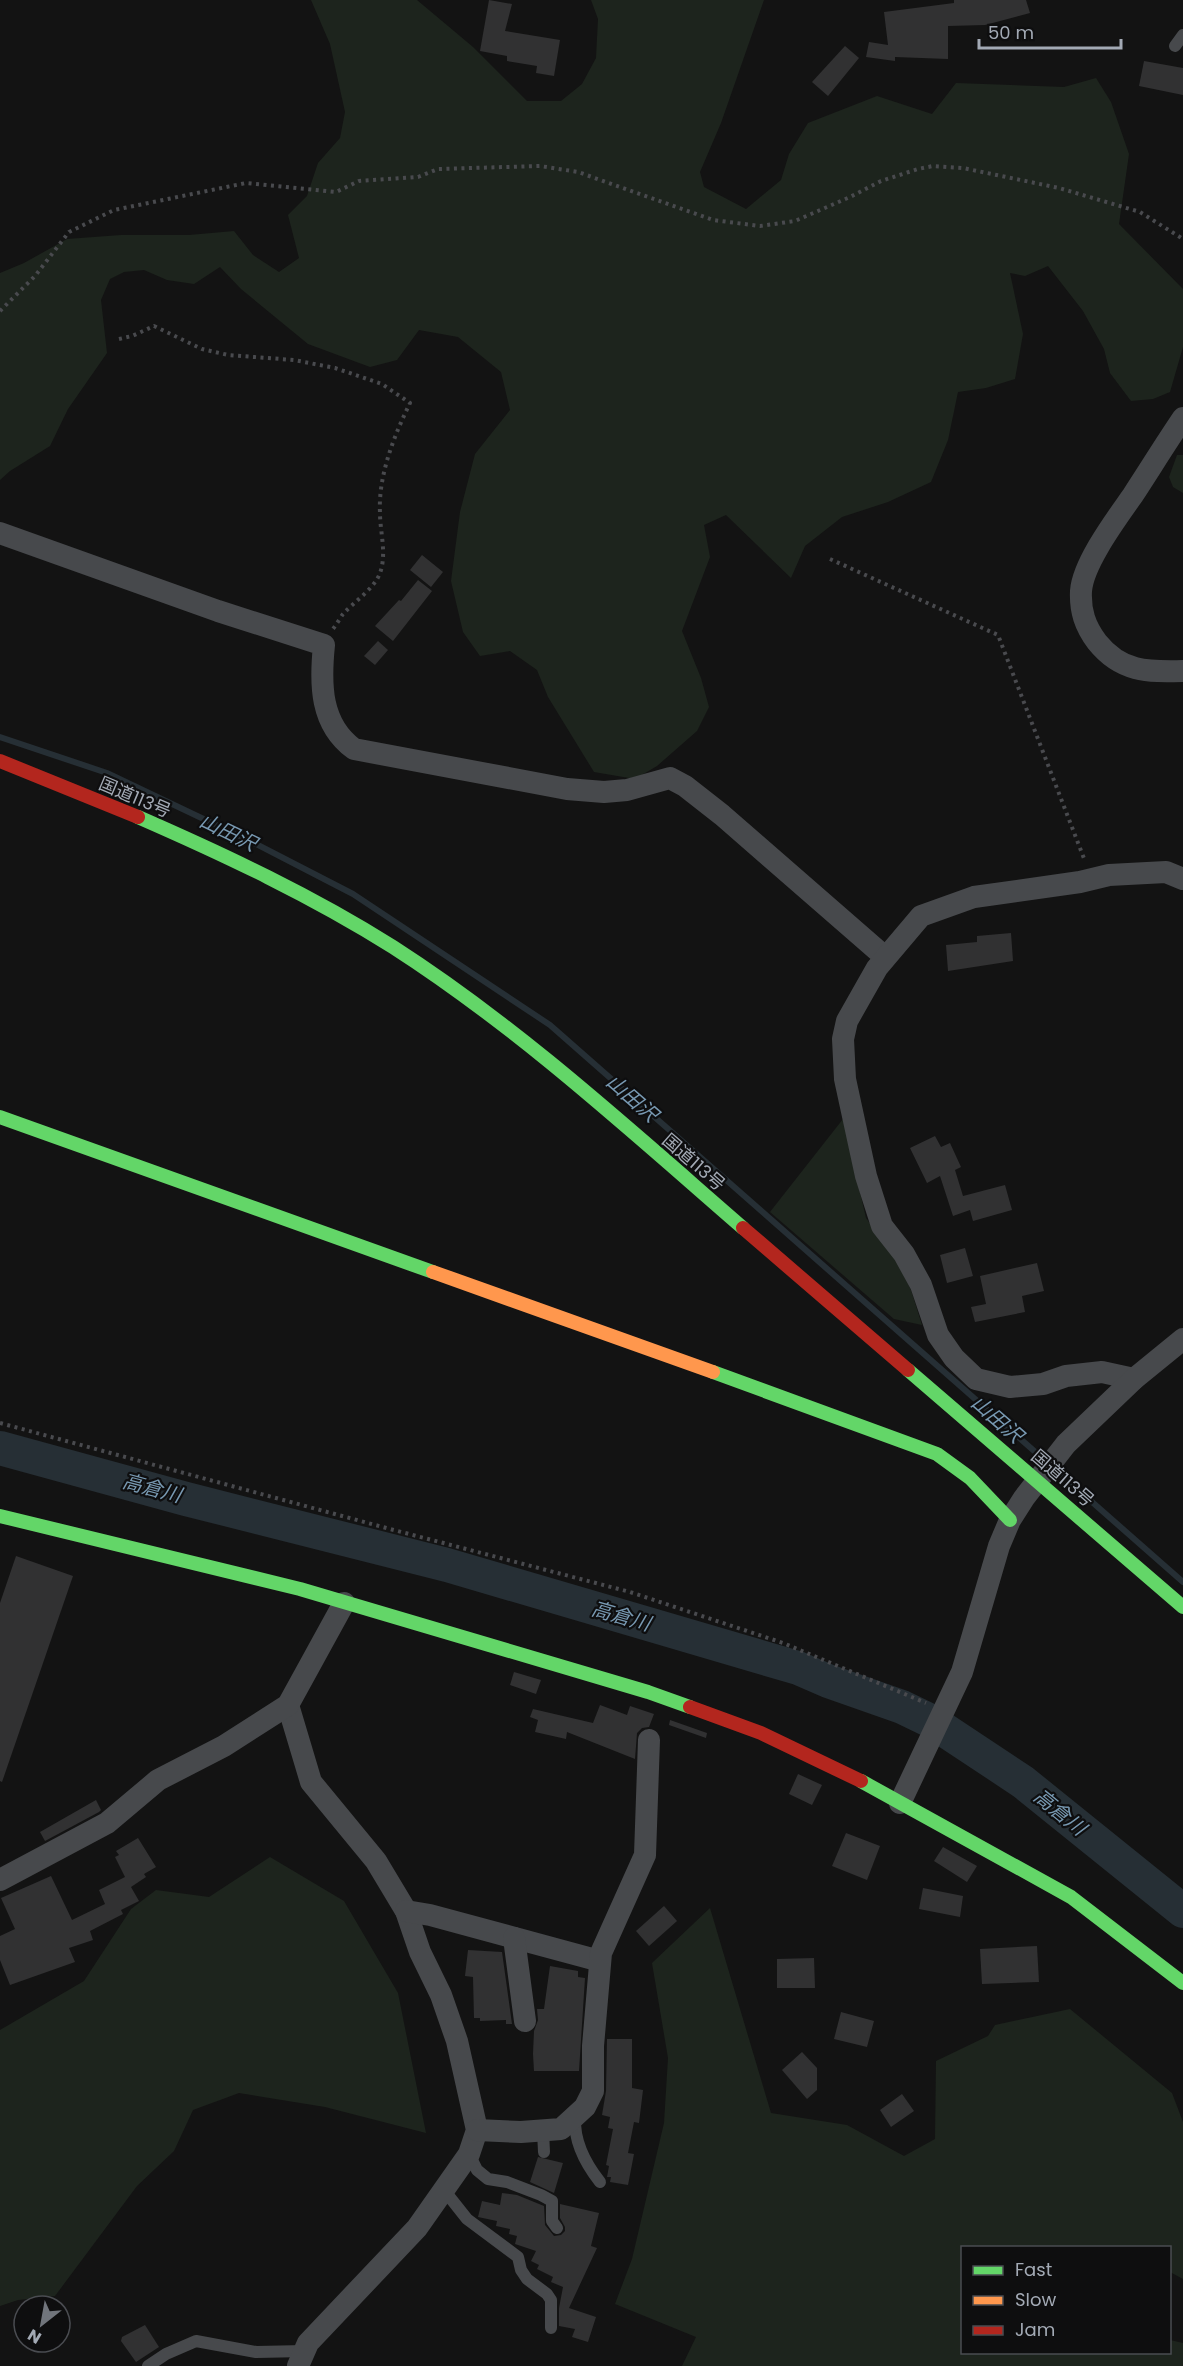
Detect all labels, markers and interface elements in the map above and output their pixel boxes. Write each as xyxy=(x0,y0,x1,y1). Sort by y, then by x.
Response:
scale bar xyxy=(979,12,1122,50)
text: 50 m xyxy=(988,20,1034,45)
street label: 国道113号 xyxy=(95,771,175,823)
water label: 山田沢 xyxy=(195,806,264,859)
water label: 山田沢 xyxy=(600,1068,666,1130)
street label: 国道113号 xyxy=(657,1128,731,1196)
water label: 山田沢 xyxy=(965,1389,1031,1451)
street label: 国道113号 xyxy=(1026,1444,1100,1512)
water label: 高倉川 xyxy=(119,1467,187,1510)
water label: 高倉川 xyxy=(588,1594,656,1638)
water label: 高倉川 xyxy=(1028,1782,1094,1843)
legend xyxy=(961,2246,1171,2354)
text: Fast xyxy=(1015,2257,1052,2282)
text: Slow xyxy=(1015,2287,1057,2312)
north arrow xyxy=(12,2294,72,2354)
text: Jam xyxy=(1015,2317,1055,2342)
text: N xyxy=(23,2323,46,2349)

